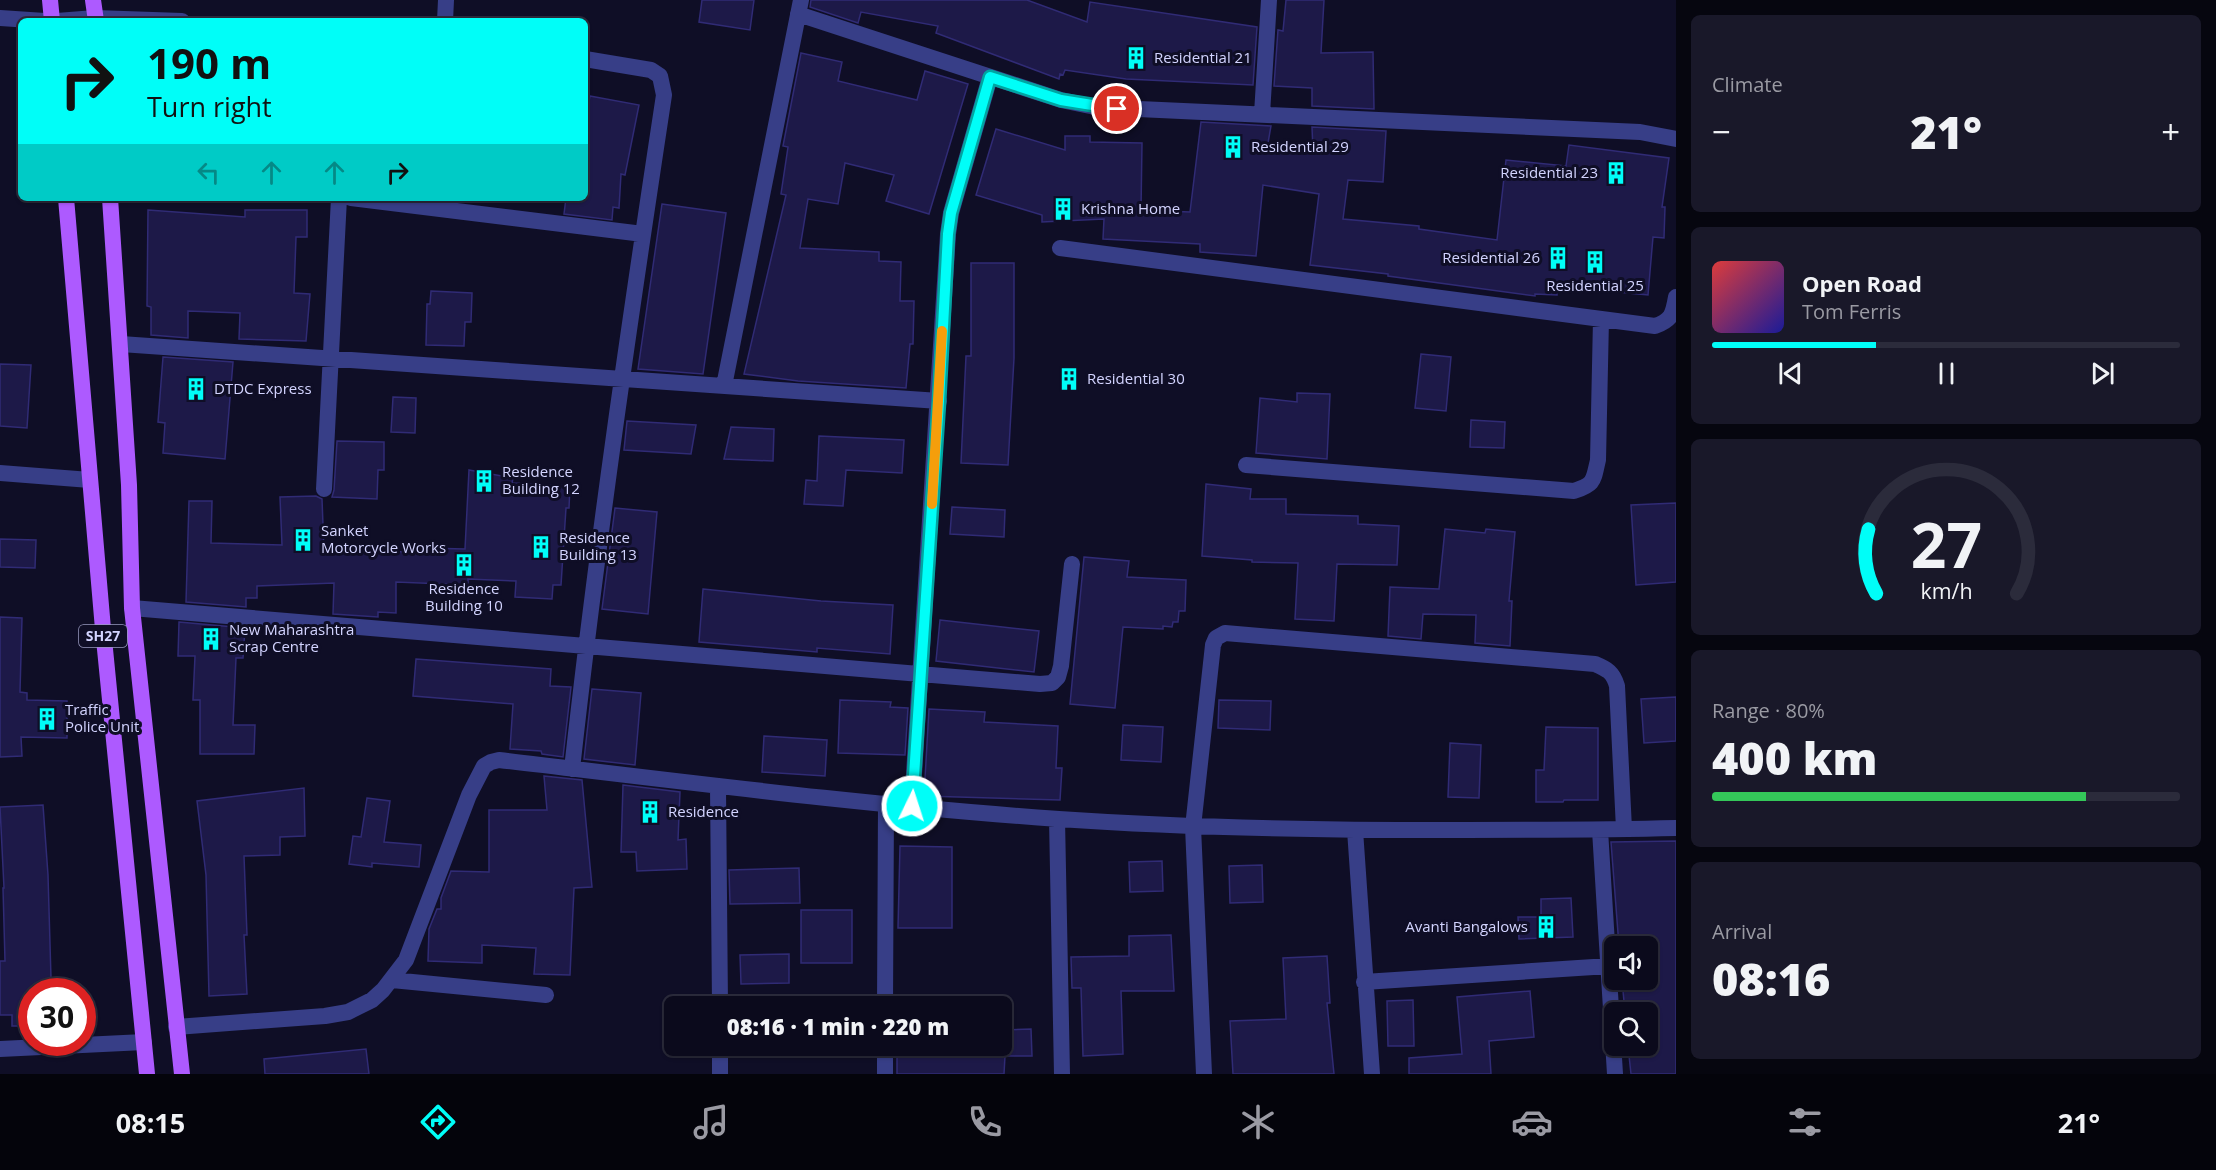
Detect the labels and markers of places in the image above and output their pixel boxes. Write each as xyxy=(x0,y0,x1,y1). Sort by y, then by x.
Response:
building icon: Residential 21 xyxy=(1123,45,1149,71)
place label: Residential 21 xyxy=(1154,47,1252,67)
pin xyxy=(1091,83,1142,134)
building icon: Residential 29 xyxy=(1220,134,1246,160)
place label: Residential 29 xyxy=(1251,136,1349,156)
building icon: Residential 23 xyxy=(1603,160,1629,186)
place label: Residential 23 xyxy=(1500,162,1598,182)
building icon: Krishna Home xyxy=(1050,196,1076,222)
place label: Krishna Home xyxy=(1081,198,1180,218)
building icon: Residential 26 xyxy=(1545,245,1571,271)
place label: Residential 26 xyxy=(1442,247,1540,267)
building icon: Residential 25 xyxy=(1582,249,1608,275)
place label: Residential 25 xyxy=(1546,275,1644,295)
building icon: Residential 30 xyxy=(1056,366,1082,392)
place label: Residential 30 xyxy=(1087,368,1185,388)
building icon: DTDC Express xyxy=(183,376,209,402)
place label: DTDC Express xyxy=(214,378,312,398)
place label: Residence Building 12 xyxy=(502,461,580,498)
building icon: Residence Building 12 xyxy=(471,468,497,494)
place label: Sanket Motorcycle Works xyxy=(321,520,446,557)
building icon: Sanket Motorcycle Works xyxy=(290,527,316,553)
place label: Residence Building 13 xyxy=(559,527,637,564)
building icon: Residence Building 13 xyxy=(528,534,554,560)
building icon: Residence Building 10 xyxy=(451,552,477,578)
place label: Residence Building 10 xyxy=(425,578,503,615)
place label: New Maharashtra Scrap Centre xyxy=(229,619,354,656)
building icon: New Maharashtra Scrap Centre xyxy=(198,626,224,652)
place label: Traffic Police Unit xyxy=(65,699,139,736)
building icon: Traffic Police Unit xyxy=(34,706,60,732)
building icon: Residence xyxy=(637,799,663,825)
place label: Residence xyxy=(668,801,739,821)
building icon: Avanti Bangalows xyxy=(1533,914,1559,940)
place label: Avanti Bangalows xyxy=(1405,916,1528,936)

